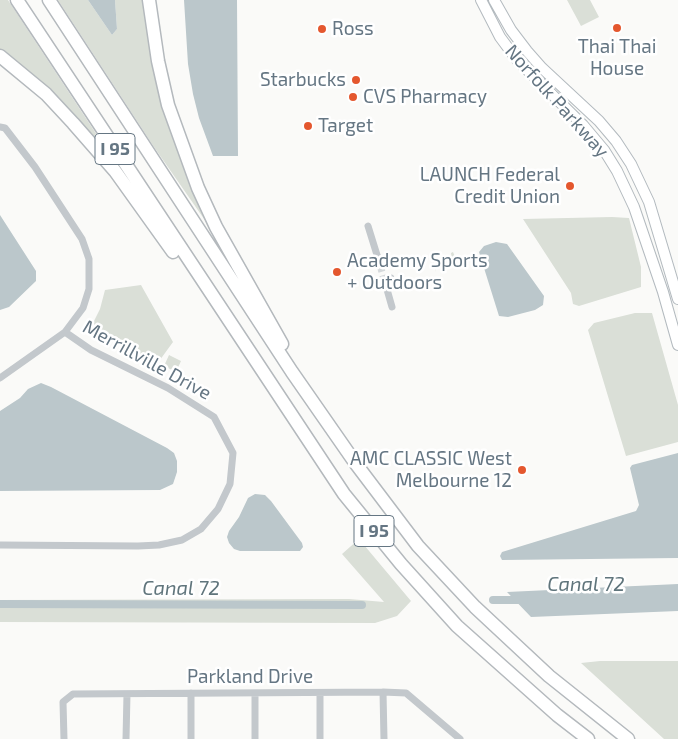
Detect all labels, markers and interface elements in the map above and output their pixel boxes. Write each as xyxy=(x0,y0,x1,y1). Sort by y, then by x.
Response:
place label: Ross xyxy=(332,18,374,40)
marker: Thai Thai House xyxy=(611,22,623,34)
marker: Ross xyxy=(316,23,328,35)
place label: Thai Thai House xyxy=(578,36,656,80)
street label: Norfolk Parkway xyxy=(500,40,614,162)
place label: Starbucks xyxy=(260,69,346,91)
marker: Starbucks xyxy=(350,74,362,86)
place label: CVS Pharmacy xyxy=(363,86,487,108)
marker: CVS Pharmacy xyxy=(347,91,359,103)
place label: Target xyxy=(318,115,373,137)
marker: Target xyxy=(302,120,314,132)
road number: I 95 xyxy=(95,134,135,164)
place label: LAUNCH Federal Credit Union xyxy=(420,164,560,208)
marker: LAUNCH Federal Credit Union xyxy=(564,180,576,192)
place label: Academy Sports + Outdoors xyxy=(347,250,488,294)
marker: Academy Sports + Outdoors xyxy=(331,266,343,278)
street label: Merrillville Drive xyxy=(79,315,215,405)
place label: AMC CLASSIC West Melbourne 12 xyxy=(350,448,512,492)
marker: AMC CLASSIC West Melbourne 12 xyxy=(516,464,528,476)
road number: I 95 xyxy=(354,516,394,546)
water label: Canal 72 xyxy=(547,572,625,596)
water label: Canal 72 xyxy=(142,576,220,600)
street label: Parkland Drive xyxy=(187,666,313,688)

